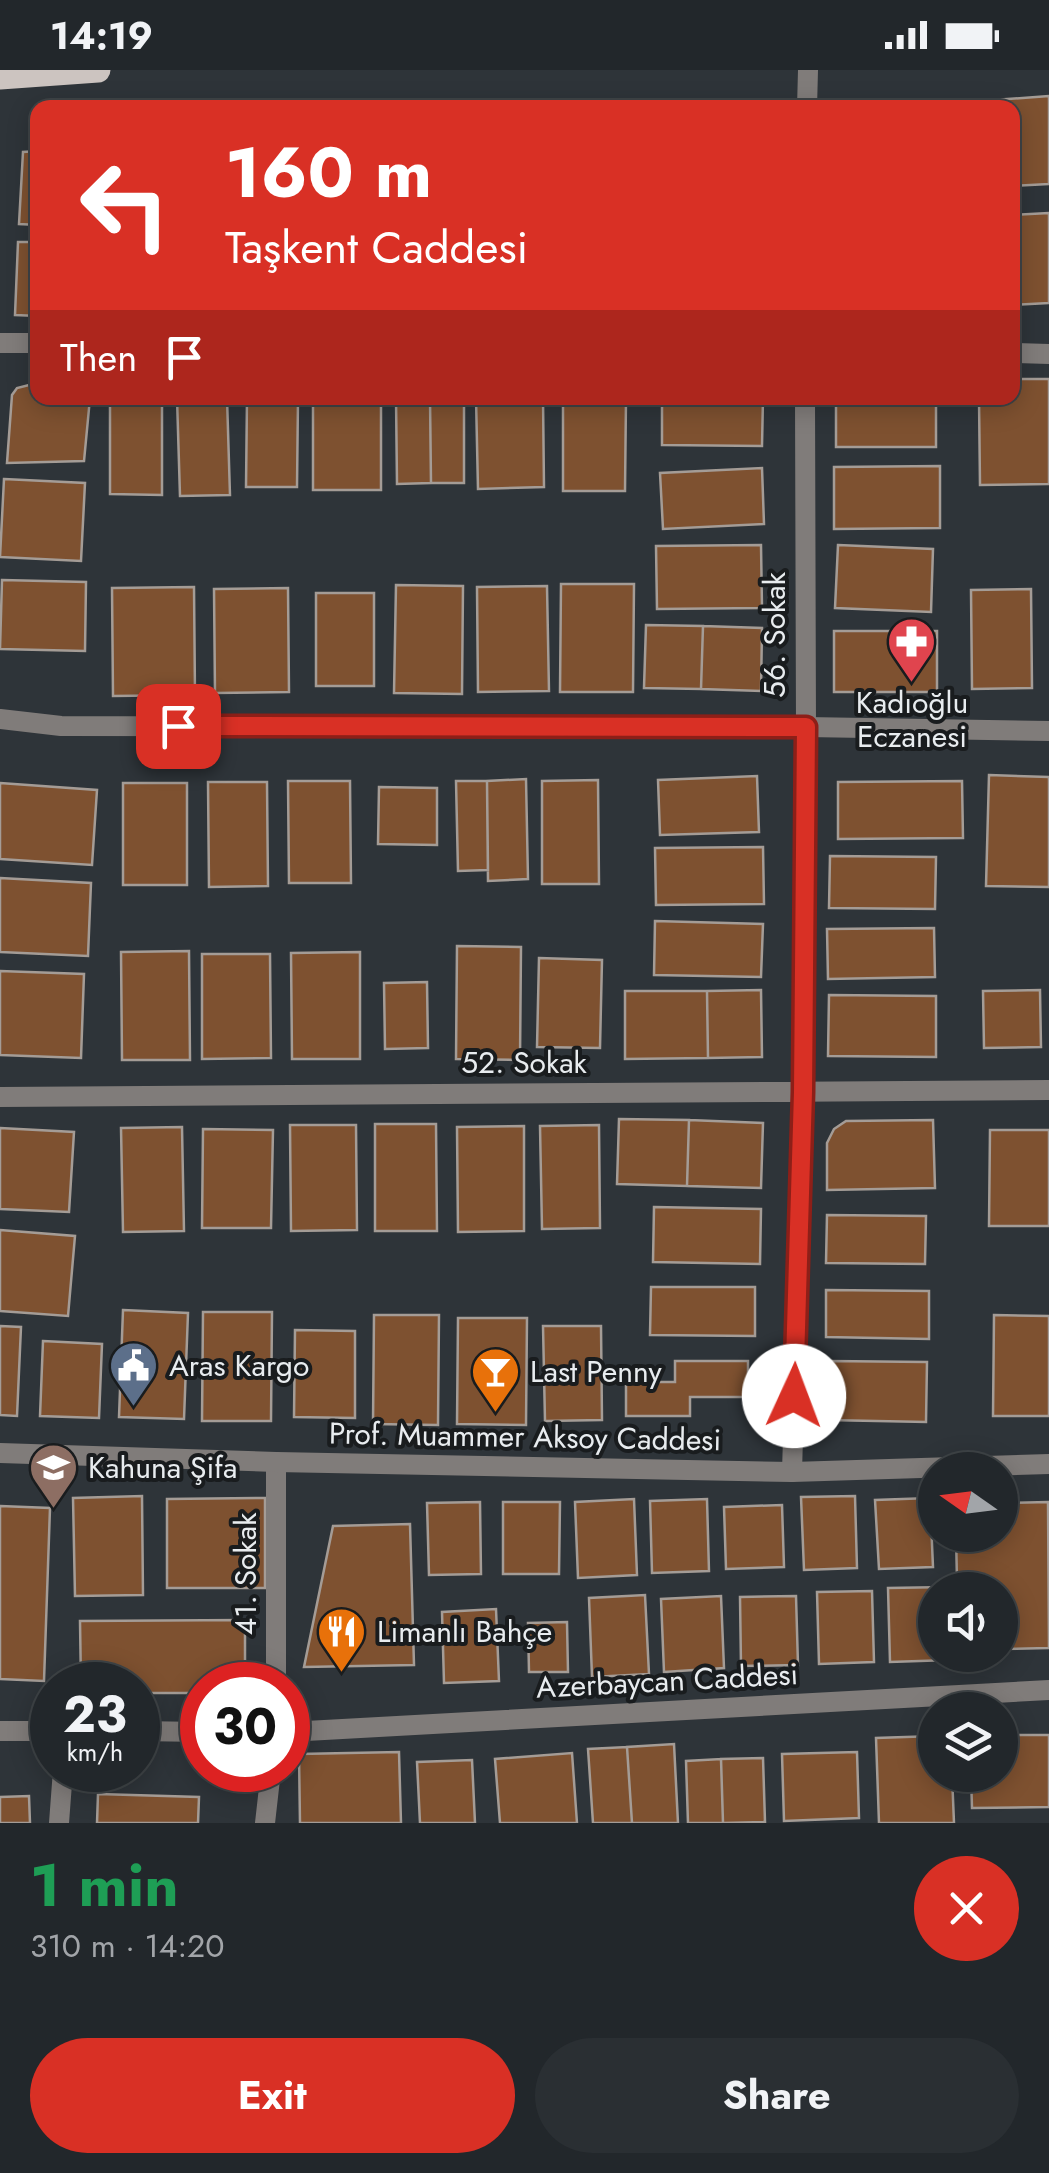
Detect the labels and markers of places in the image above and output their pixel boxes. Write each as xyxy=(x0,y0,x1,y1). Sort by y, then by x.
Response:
pharmacy icon: Kadıoğlu Eczanesi xyxy=(886,616,938,684)
place label: Kadıoğlu Eczanesi xyxy=(856,681,968,758)
pin xyxy=(136,684,221,769)
public building icon: Aras Kargo xyxy=(108,1340,160,1408)
place label: Aras Kargo xyxy=(169,1344,309,1387)
bar icon: Last Penny xyxy=(469,1346,521,1414)
place label: Last Penny xyxy=(530,1350,663,1393)
school or university icon: Kahuna Şifa xyxy=(27,1442,79,1510)
place label: Kahuna Şifa xyxy=(88,1446,237,1489)
restaurant icon: Limanlı Bahçe xyxy=(316,1606,368,1674)
place label: Limanlı Bahçe xyxy=(377,1610,552,1653)

